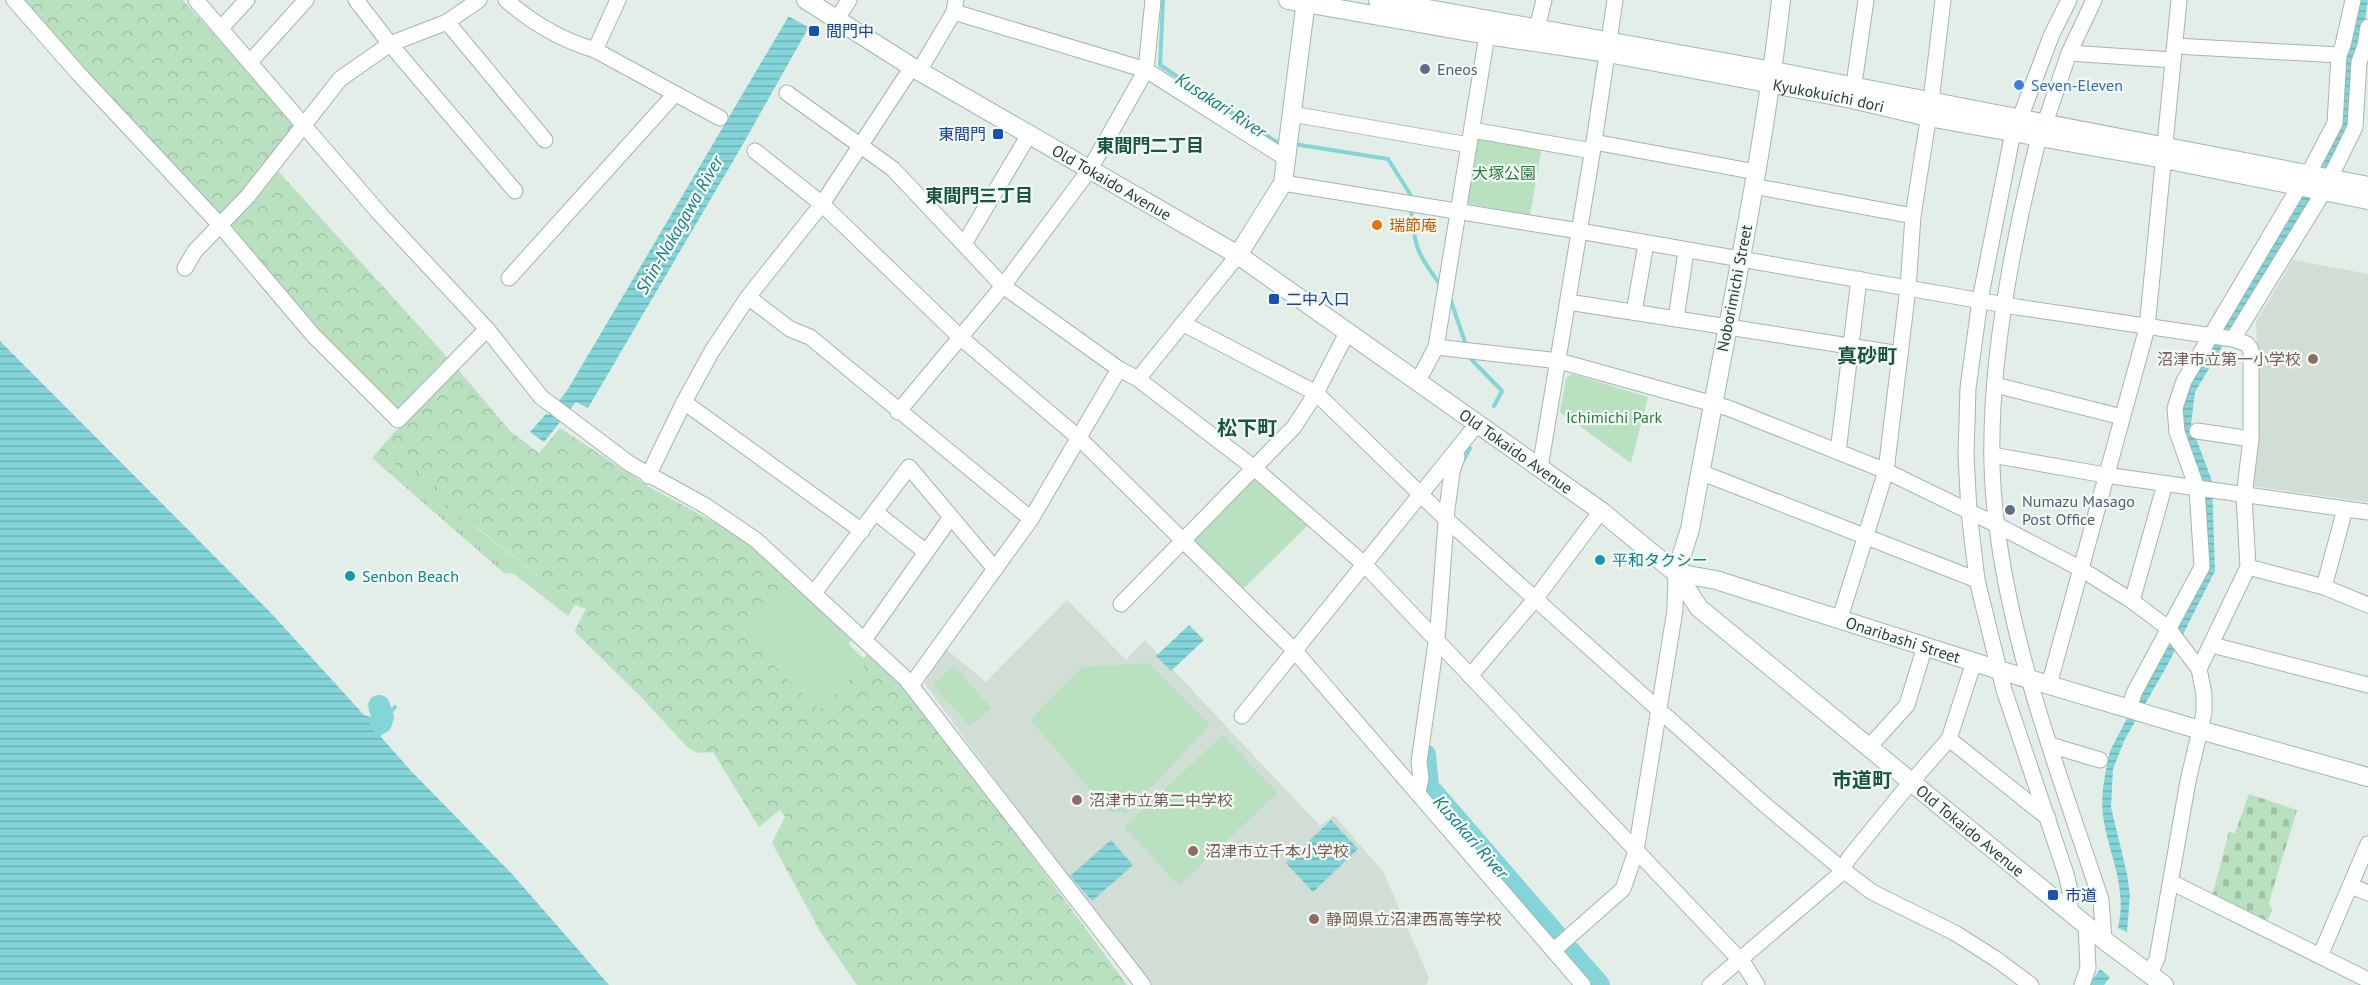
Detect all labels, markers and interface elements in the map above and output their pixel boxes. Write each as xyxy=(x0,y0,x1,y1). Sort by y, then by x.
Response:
place label: 間門中 xyxy=(826,21,874,41)
marker: 間門中 xyxy=(807,24,821,38)
place label: Eneos xyxy=(1437,59,1478,79)
marker: Eneos xyxy=(1418,62,1432,76)
water label: Kusakari River xyxy=(1171,67,1272,143)
street label: Kyukokuichi dori xyxy=(1771,74,1886,116)
place label: Seven-Eleven xyxy=(2031,75,2123,95)
marker: Seven-Eleven xyxy=(2012,78,2026,92)
place label: 東間門 xyxy=(938,124,986,144)
marker: 東間門 xyxy=(991,127,1005,141)
district label: 東間門二丁目 xyxy=(1096,134,1204,157)
street label: Old Tokaido Avenue xyxy=(1049,140,1175,224)
water label: Shin-Nakagawa River xyxy=(630,151,728,298)
park label: 犬塚公園 xyxy=(1472,163,1536,183)
district label: 東間門三丁目 xyxy=(925,184,1033,207)
place label: 瑞節庵 xyxy=(1389,215,1437,235)
marker: 瑞節庵 xyxy=(1370,218,1384,232)
street label: Noborimichi Street xyxy=(1712,222,1756,353)
place label: 二中入口 xyxy=(1286,289,1350,309)
marker: 二中入口 xyxy=(1267,292,1281,306)
district label: 真砂町 xyxy=(1837,343,1897,369)
place label: 沼津市立第一小学校 xyxy=(2157,349,2301,369)
marker: 沼津市立第一小学校 xyxy=(2306,352,2320,366)
street label: Old Tokaido Avenue xyxy=(1455,404,1577,498)
park label: Ichimichi Park xyxy=(1566,407,1662,427)
district label: 松下町 xyxy=(1217,415,1277,441)
place label: Numazu Masago Post Office xyxy=(2022,491,2135,529)
marker: Numazu Masago Post Office xyxy=(2003,503,2017,517)
place label: 平和タクシー xyxy=(1612,550,1708,570)
marker: 平和タクシー xyxy=(1593,553,1607,567)
place label: Senbon Beach xyxy=(362,566,459,586)
marker: Senbon Beach xyxy=(343,569,357,583)
street label: Onaribashi Street xyxy=(1843,612,1963,667)
district label: 市道町 xyxy=(1832,767,1892,793)
street label: Old Tokaido Avenue xyxy=(1912,780,2029,881)
place label: 沼津市立第二中学校 xyxy=(1089,790,1233,810)
water label: Kusakari River xyxy=(1428,790,1514,884)
marker: 沼津市立第二中学校 xyxy=(1070,793,1084,807)
place label: 沼津市立千本小学校 xyxy=(1205,841,1349,861)
marker: 沼津市立千本小学校 xyxy=(1186,844,1200,858)
place label: 市道 xyxy=(2065,885,2097,905)
marker: 市道 xyxy=(2046,888,2060,902)
place label: 静岡県立沼津西高等学校 xyxy=(1326,909,1502,929)
marker: 静岡県立沼津西高等学校 xyxy=(1307,912,1321,926)

